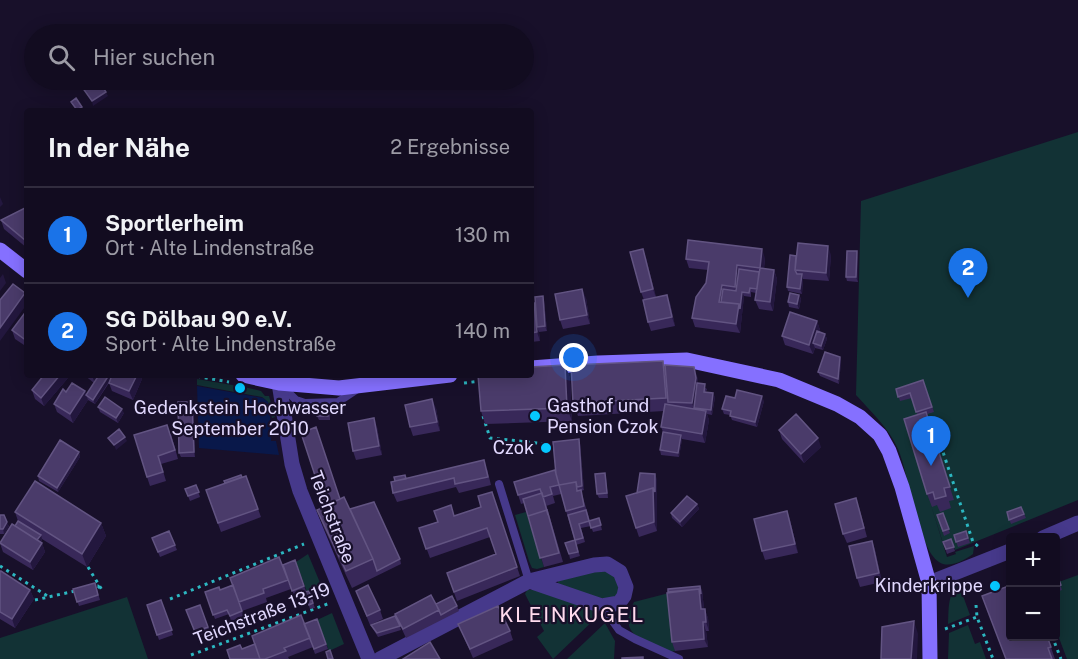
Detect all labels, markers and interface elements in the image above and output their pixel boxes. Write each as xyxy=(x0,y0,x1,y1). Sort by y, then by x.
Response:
search box xyxy=(24,24,534,90)
icon: search xyxy=(45,41,78,74)
text: Hier suchen xyxy=(93,44,215,70)
text: In der Nähe xyxy=(48,132,190,163)
text: 2 Ergebnisse xyxy=(390,135,510,159)
text: Sportlerheim xyxy=(105,210,244,236)
text: 1 xyxy=(63,223,72,247)
text: 130 m xyxy=(455,223,510,247)
text: Ort · Alte Lindenstraße xyxy=(105,236,314,260)
pin: 2 xyxy=(948,248,988,298)
text: SG Dölbau 90 e.V. xyxy=(105,306,292,332)
text: 2 xyxy=(61,319,74,343)
text: 140 m xyxy=(455,319,510,343)
text: Sport · Alte Lindenstraße xyxy=(105,332,336,356)
your location xyxy=(559,343,588,372)
marker: Gedenkstein Hochwasser September 2010 xyxy=(233,381,247,395)
place label: Gasthof und Pension Czok xyxy=(547,395,659,437)
place label: Gedenkstein Hochwasser September 2010 xyxy=(134,397,346,439)
marker: Gasthof und Pension Czok xyxy=(528,409,542,423)
pin: 1 xyxy=(912,416,950,466)
place label: Czok xyxy=(493,437,534,458)
marker: Czok xyxy=(539,441,553,455)
street label: Teichstraße xyxy=(305,468,360,566)
map controls xyxy=(1006,533,1060,641)
button: + xyxy=(1006,533,1060,587)
place label: Kinderkrippe xyxy=(874,575,983,596)
street label: Teichstraße 13-19 xyxy=(191,578,333,649)
marker: Kinderkrippe xyxy=(988,579,1002,593)
button: − xyxy=(1006,587,1060,641)
district label: KLEINKUGEL xyxy=(499,602,645,627)

